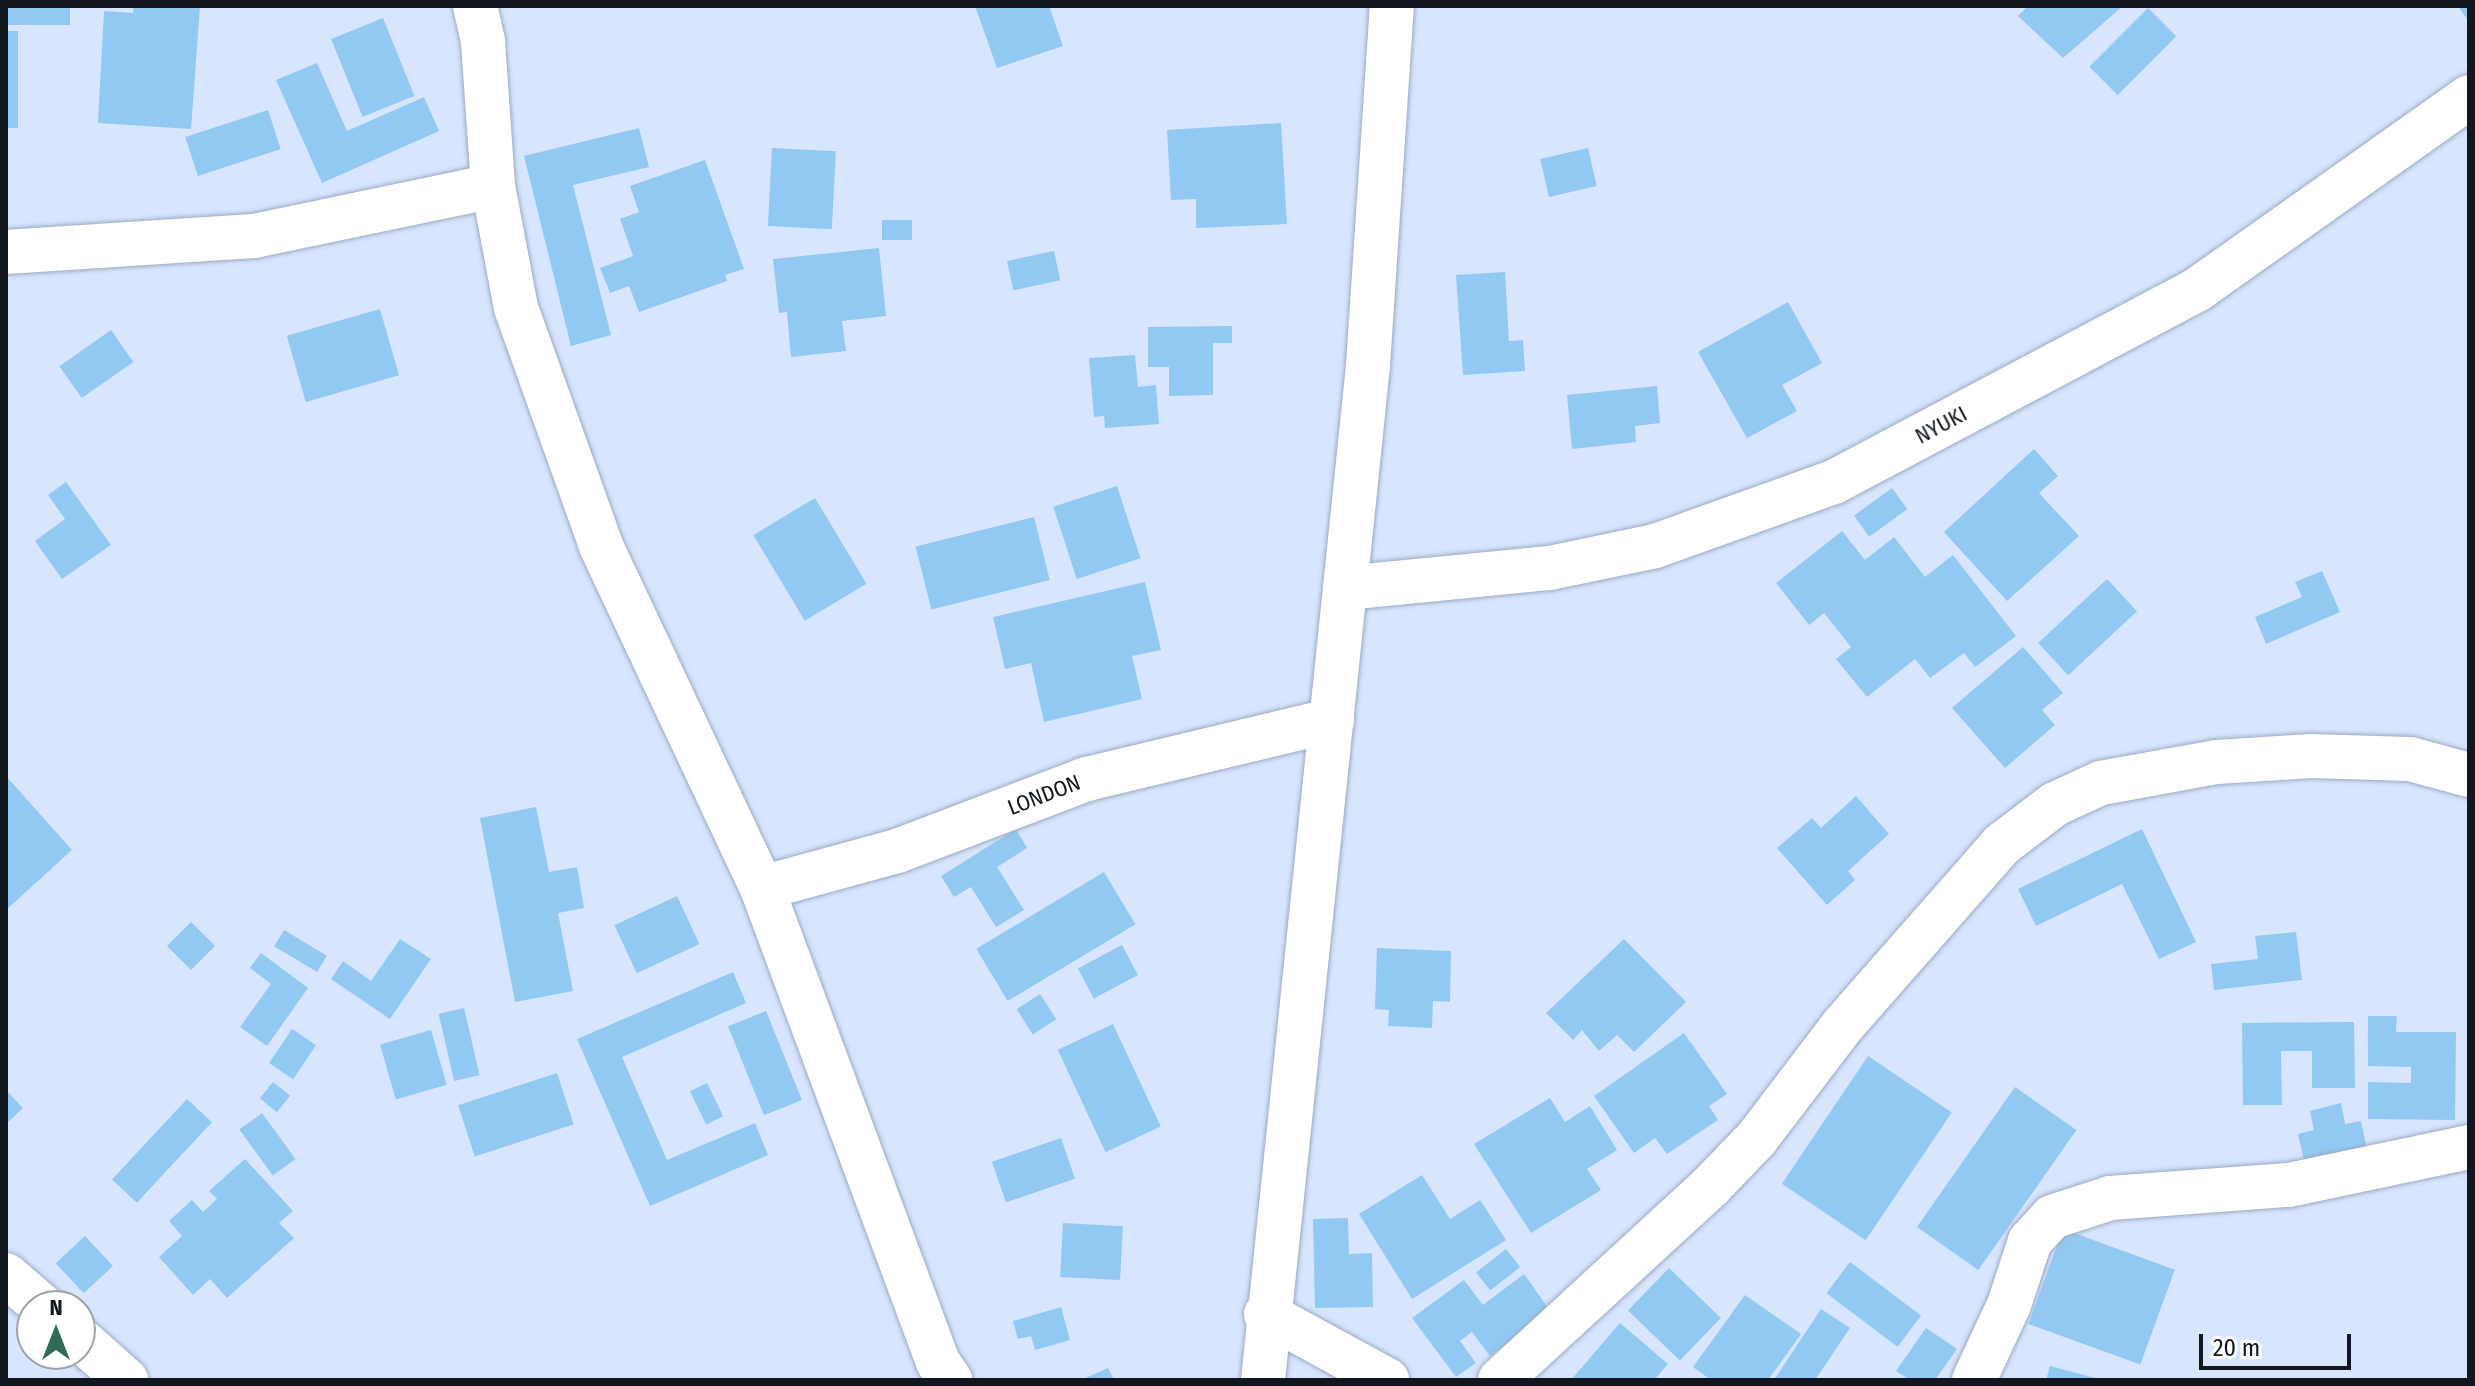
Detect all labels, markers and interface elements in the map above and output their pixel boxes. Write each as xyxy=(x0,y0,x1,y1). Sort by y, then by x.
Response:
street label: NYUKI xyxy=(1911,401,1971,449)
street label: LONDON xyxy=(1004,769,1084,821)
north arrow xyxy=(16,1290,96,1370)
text: N xyxy=(49,1294,63,1321)
scale bar xyxy=(2203,1318,2355,1368)
text: 20 m xyxy=(2213,1334,2260,1362)

